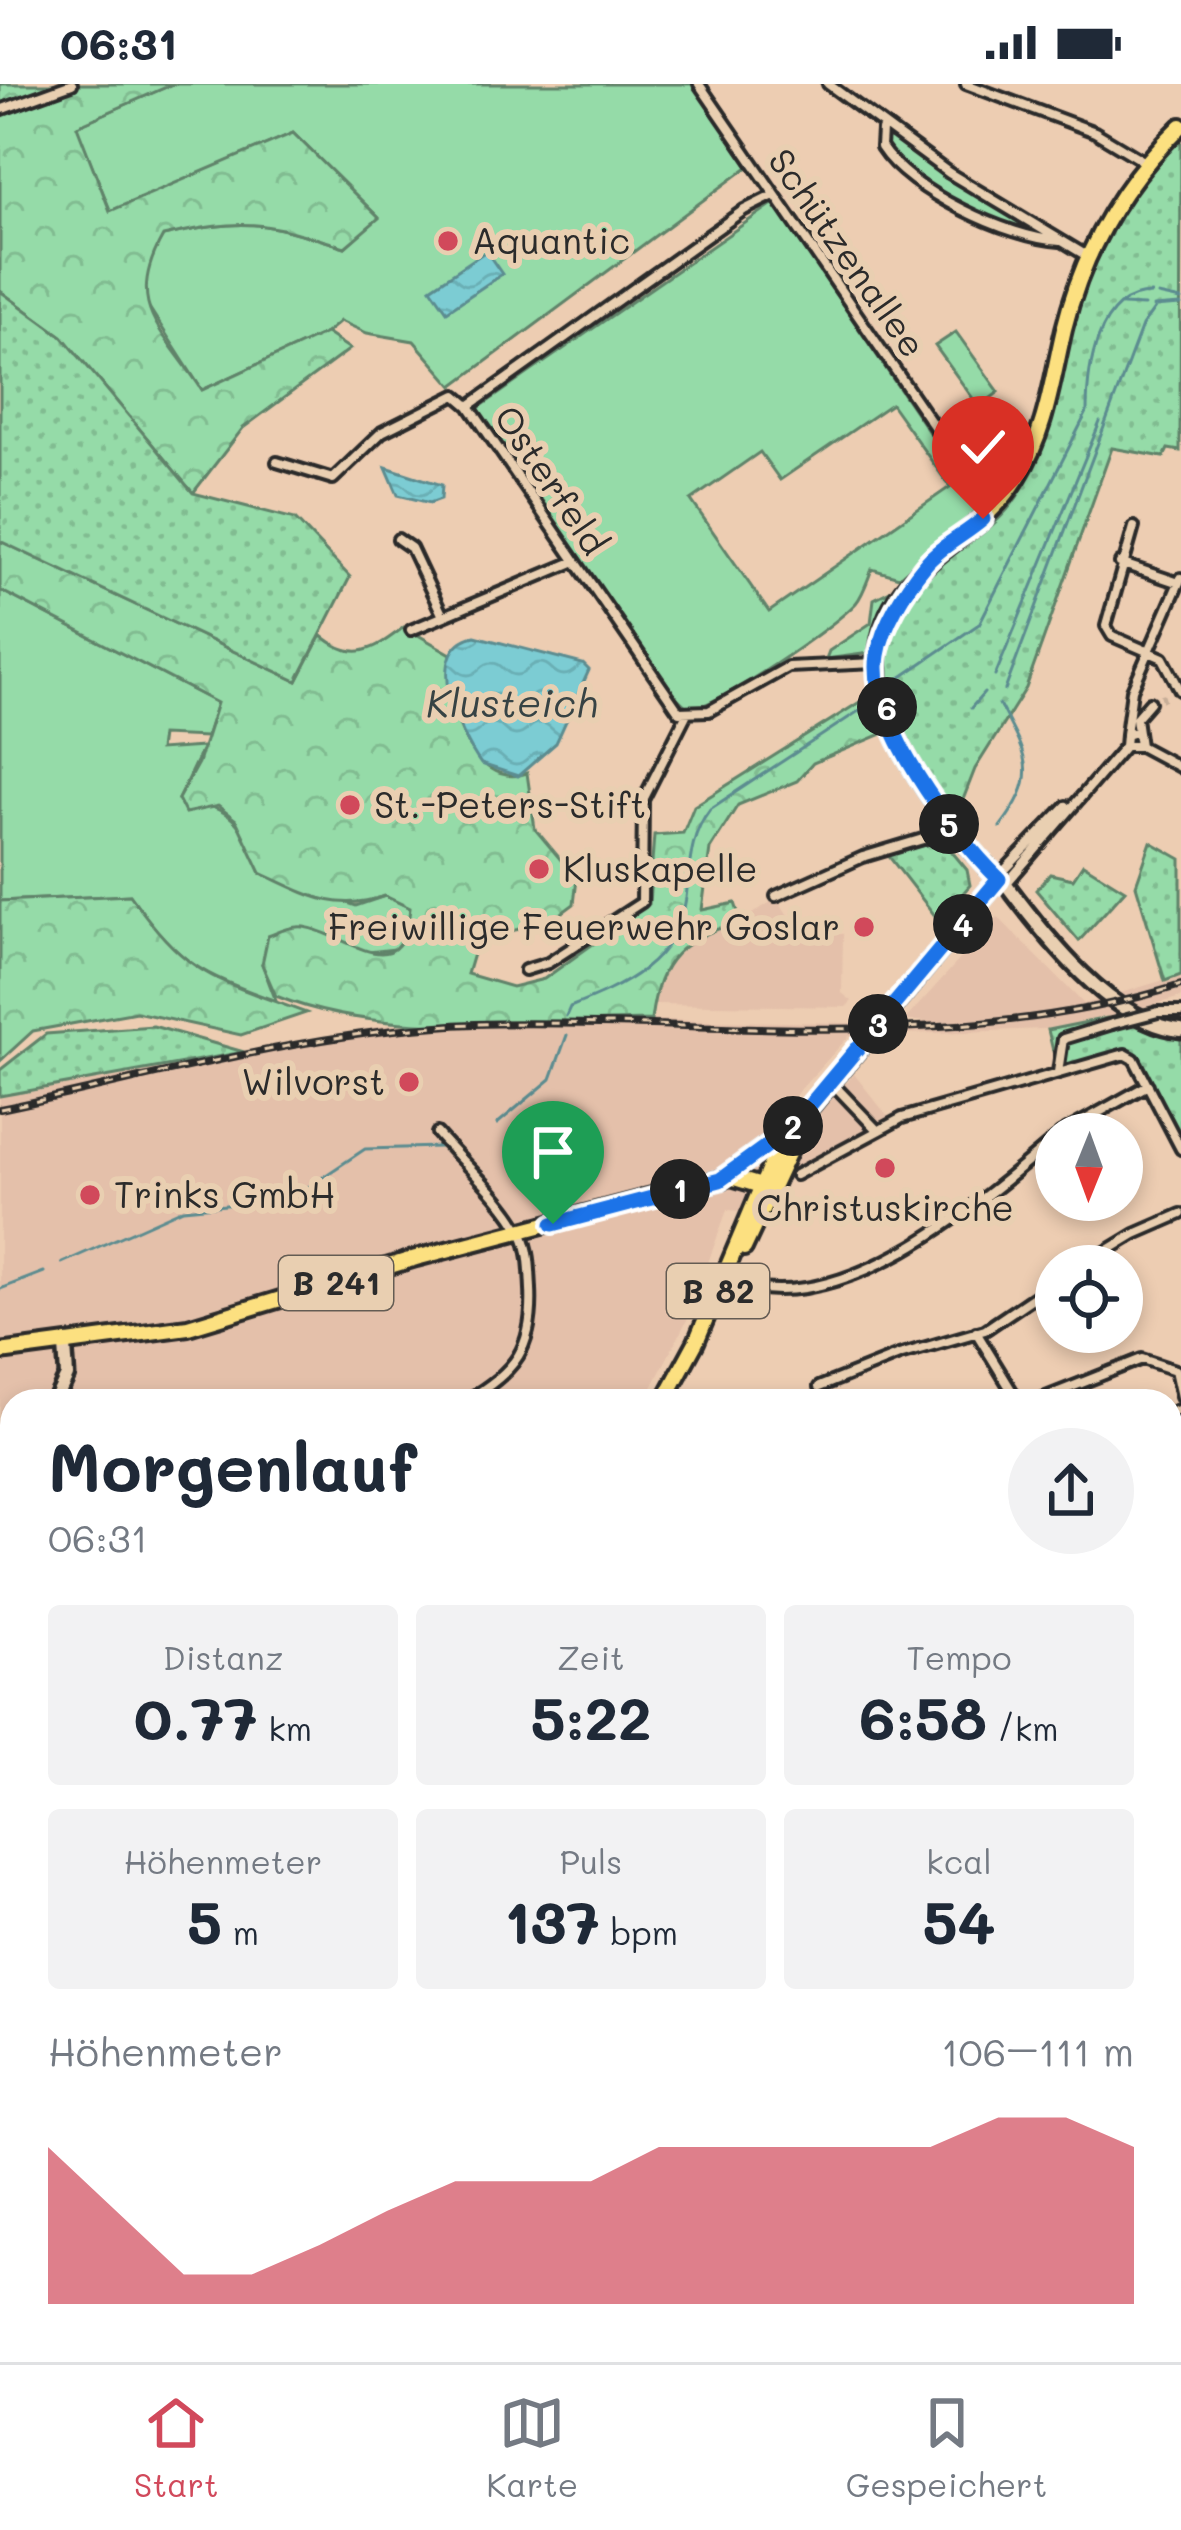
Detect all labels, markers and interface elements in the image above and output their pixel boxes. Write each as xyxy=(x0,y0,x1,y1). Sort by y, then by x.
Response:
text: 06:31 xyxy=(60,13,177,71)
street label: Schützenallee xyxy=(759,138,938,366)
place label: Aquantic xyxy=(472,216,630,263)
marker: Aquantic xyxy=(435,228,461,254)
street label: Osterfeld xyxy=(485,395,619,563)
pin xyxy=(932,396,1034,519)
icon: check xyxy=(950,414,1016,480)
water label: Klusteich xyxy=(426,676,598,727)
pin: 6 xyxy=(857,677,917,737)
text: 6 xyxy=(877,685,897,728)
place label: St.-Peters-Stift xyxy=(374,780,646,827)
marker: St.-Peters-Stift xyxy=(337,792,363,818)
pin: 5 xyxy=(919,794,979,854)
text: 5 xyxy=(939,802,959,845)
place label: Kluskapelle xyxy=(563,844,757,891)
marker: Kluskapelle xyxy=(526,856,552,882)
pin: 4 xyxy=(933,894,993,954)
place label: Freiwillige Feuerwehr Goslar xyxy=(328,902,840,949)
text: 4 xyxy=(953,902,973,945)
marker: Freiwillige Feuerwehr Goslar xyxy=(851,914,877,940)
pin: 3 xyxy=(848,994,908,1054)
text: 3 xyxy=(868,1002,888,1045)
place label: Wilvorst xyxy=(242,1057,385,1104)
marker: Wilvorst xyxy=(396,1069,422,1095)
pin: 2 xyxy=(763,1096,823,1156)
pin xyxy=(502,1101,604,1224)
text: 2 xyxy=(784,1104,802,1147)
north arrow xyxy=(1035,1113,1143,1221)
map controls xyxy=(1035,1113,1143,1353)
icon: arrive xyxy=(520,1119,586,1185)
marker: Christuskirche xyxy=(872,1155,898,1181)
pin: 1 xyxy=(650,1159,710,1219)
text: 1 xyxy=(673,1167,687,1210)
place label: Trinks GmbH xyxy=(114,1170,335,1217)
marker: Trinks GmbH xyxy=(77,1182,103,1208)
place label: Christuskirche xyxy=(756,1183,1014,1230)
button: locate xyxy=(1035,1245,1143,1353)
road number: B 241 xyxy=(279,1256,393,1310)
road number: B 82 xyxy=(667,1264,769,1318)
text: Morgenlauf xyxy=(48,1423,417,1509)
button: share xyxy=(1008,1428,1134,1554)
text: 06:31 xyxy=(48,1511,148,1562)
text: Distanz xyxy=(163,1635,283,1678)
text: Zeit xyxy=(557,1635,625,1678)
text: Tempo xyxy=(906,1635,1012,1678)
text: 0.77 xyxy=(134,1678,258,1756)
text: 5:22 xyxy=(530,1678,652,1756)
text: 6:58 xyxy=(859,1678,987,1756)
text: km xyxy=(258,1706,312,1749)
text: /km xyxy=(987,1706,1059,1749)
text: Höhenmeter xyxy=(124,1839,322,1882)
text: Puls xyxy=(560,1839,622,1882)
text: kcal xyxy=(926,1839,992,1882)
text: 5 xyxy=(187,1882,222,1960)
text: 137 xyxy=(504,1882,600,1960)
text: 54 xyxy=(922,1882,996,1960)
text: m xyxy=(222,1910,259,1953)
text: bpm xyxy=(600,1910,678,1953)
text: Höhenmeter xyxy=(48,2025,283,2076)
text: 106–111 m xyxy=(941,2025,1134,2076)
tab: Start xyxy=(134,2390,219,2505)
tab: Karte xyxy=(486,2390,578,2505)
tab: Gespeichert xyxy=(846,2390,1047,2505)

